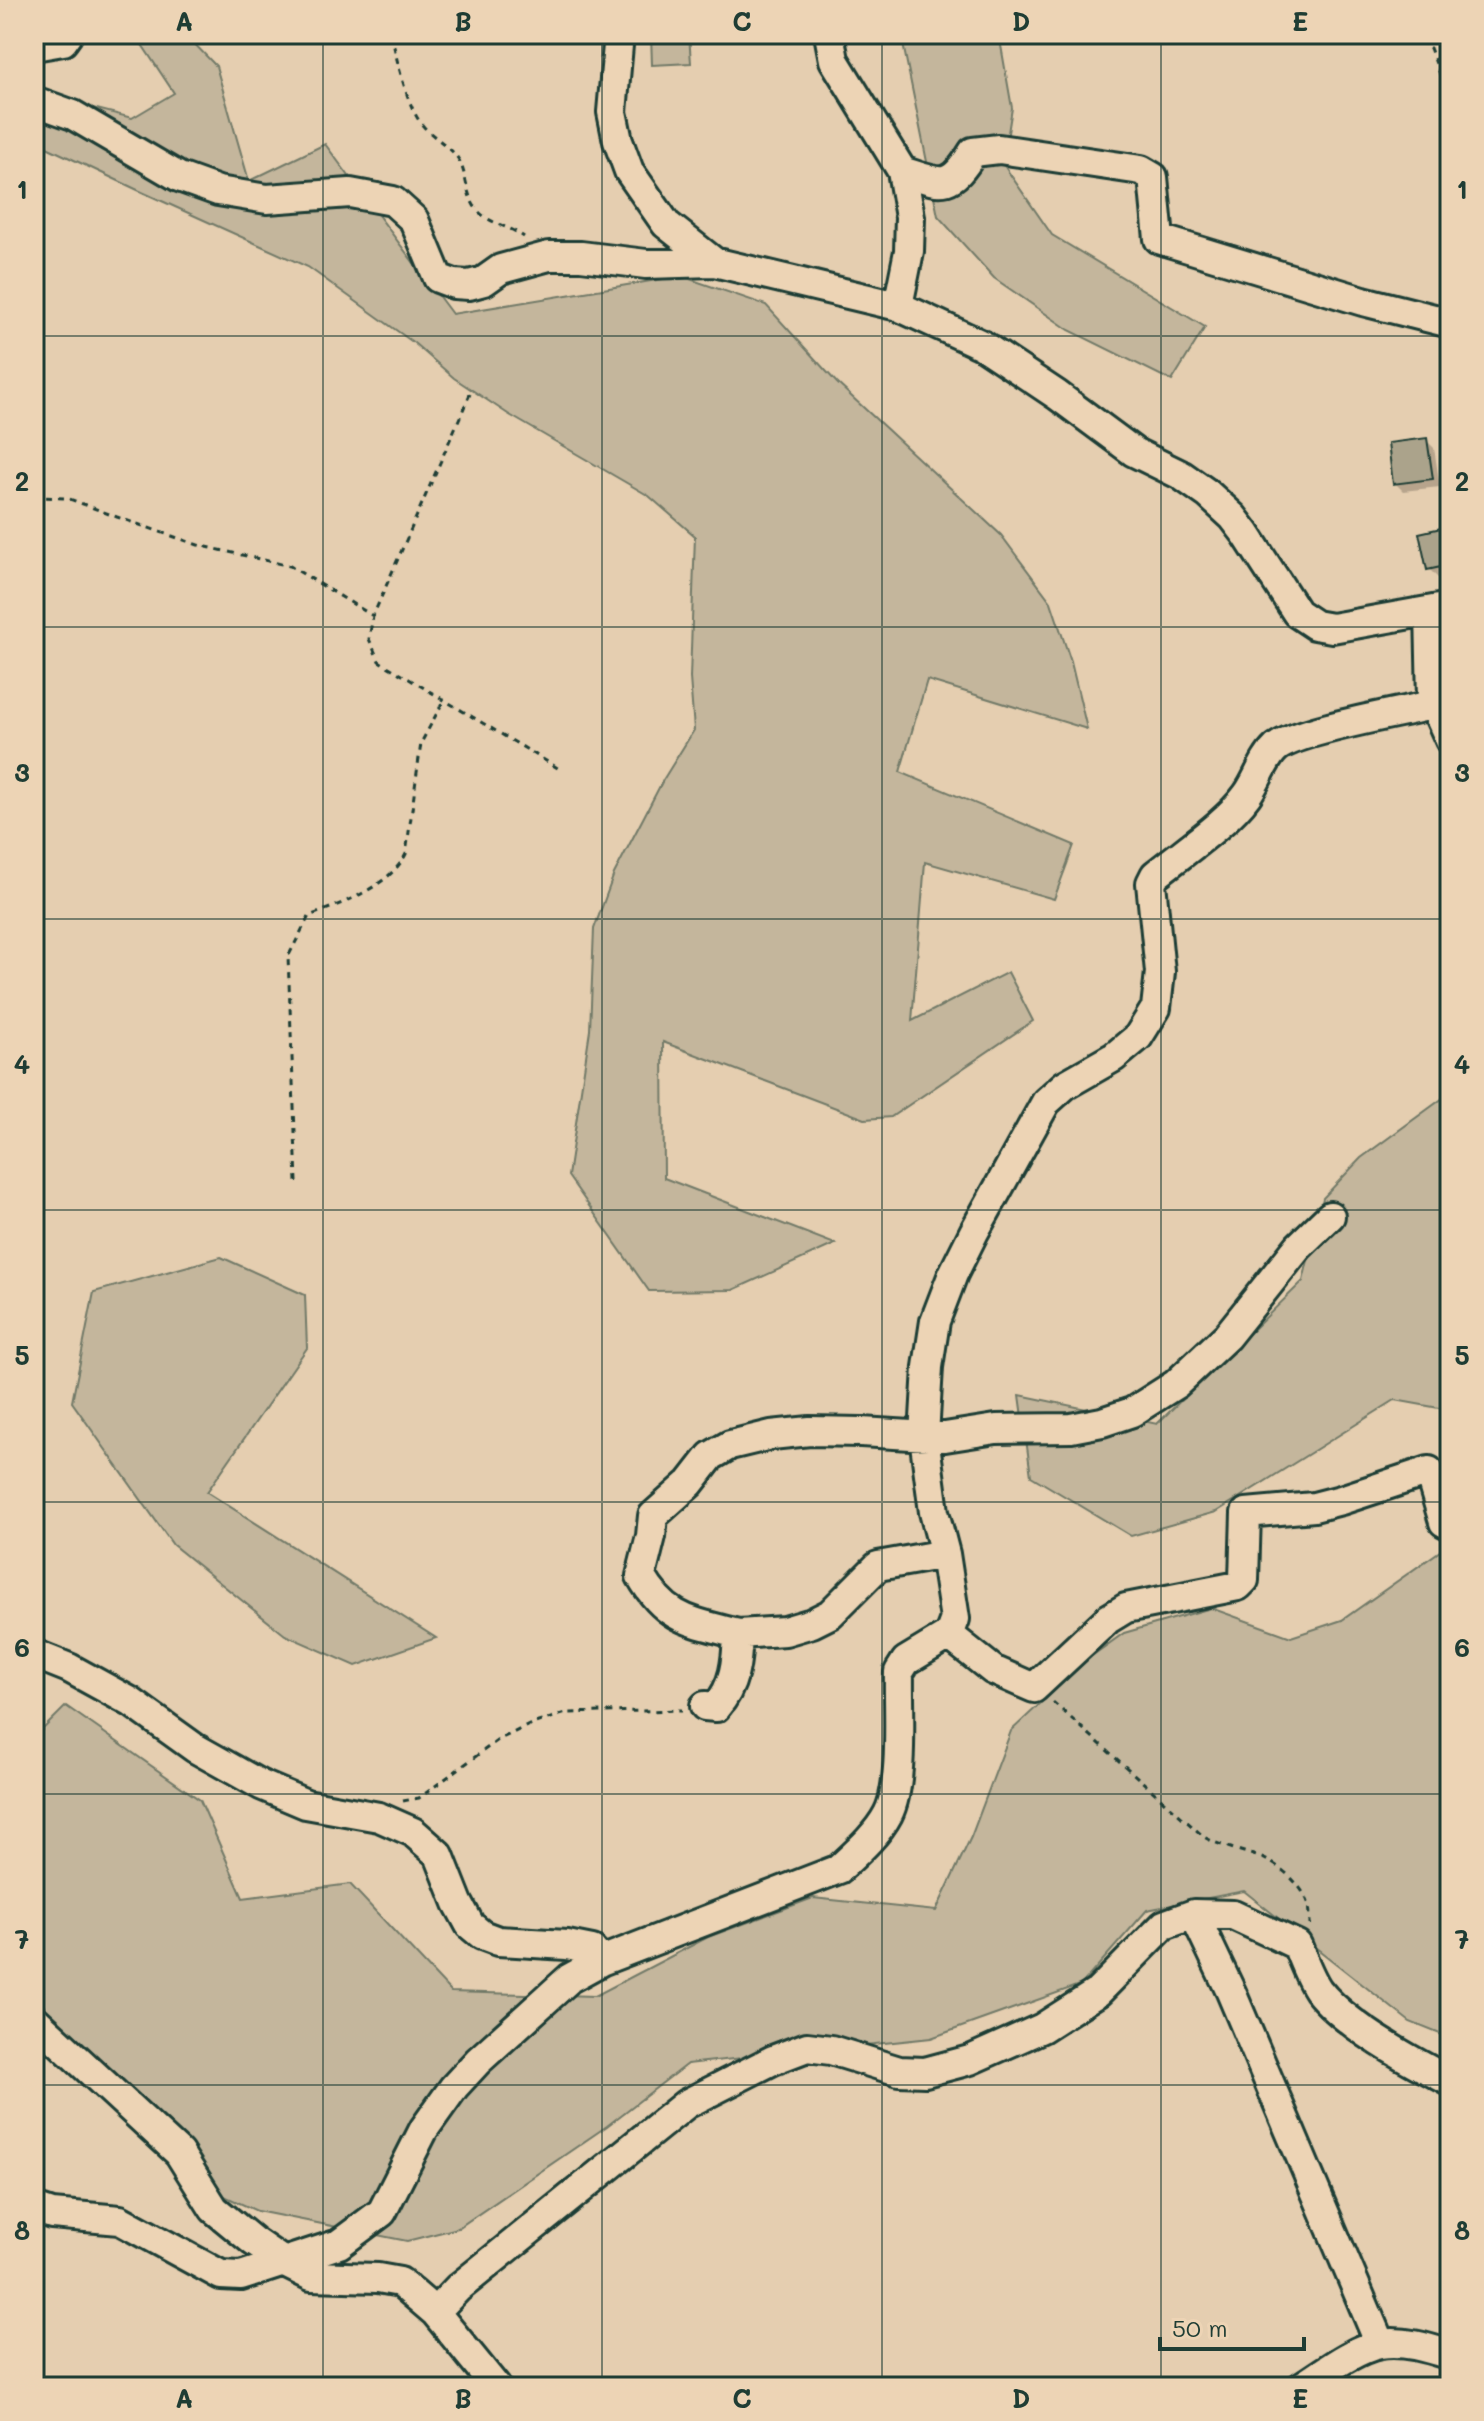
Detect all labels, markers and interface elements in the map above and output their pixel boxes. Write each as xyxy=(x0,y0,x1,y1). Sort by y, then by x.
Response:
text: A xyxy=(175,4,193,38)
text: B xyxy=(454,4,472,38)
text: C xyxy=(732,4,752,38)
text: D xyxy=(1012,4,1030,38)
text: E xyxy=(1292,4,1308,38)
text: 1 xyxy=(16,172,28,206)
text: 1 xyxy=(1456,172,1468,206)
text: 2 xyxy=(15,464,29,498)
text: 2 xyxy=(1455,464,1469,498)
text: 3 xyxy=(14,755,30,789)
text: 3 xyxy=(1454,755,1470,789)
text: 4 xyxy=(14,1047,30,1081)
text: 4 xyxy=(1454,1047,1470,1081)
text: 5 xyxy=(14,1338,30,1372)
text: 5 xyxy=(1454,1338,1470,1372)
text: 6 xyxy=(14,1630,30,1664)
text: 6 xyxy=(1454,1630,1470,1664)
text: 7 xyxy=(15,1922,29,1956)
text: 7 xyxy=(1455,1922,1469,1956)
text: 8 xyxy=(14,2213,30,2247)
text: 8 xyxy=(1454,2213,1470,2247)
scale bar xyxy=(1160,2301,1304,2351)
text: 50 m xyxy=(1172,2312,1228,2343)
text: A xyxy=(175,2381,193,2415)
text: B xyxy=(454,2381,472,2415)
text: C xyxy=(732,2381,752,2415)
text: D xyxy=(1012,2381,1030,2415)
text: E xyxy=(1292,2381,1308,2415)

